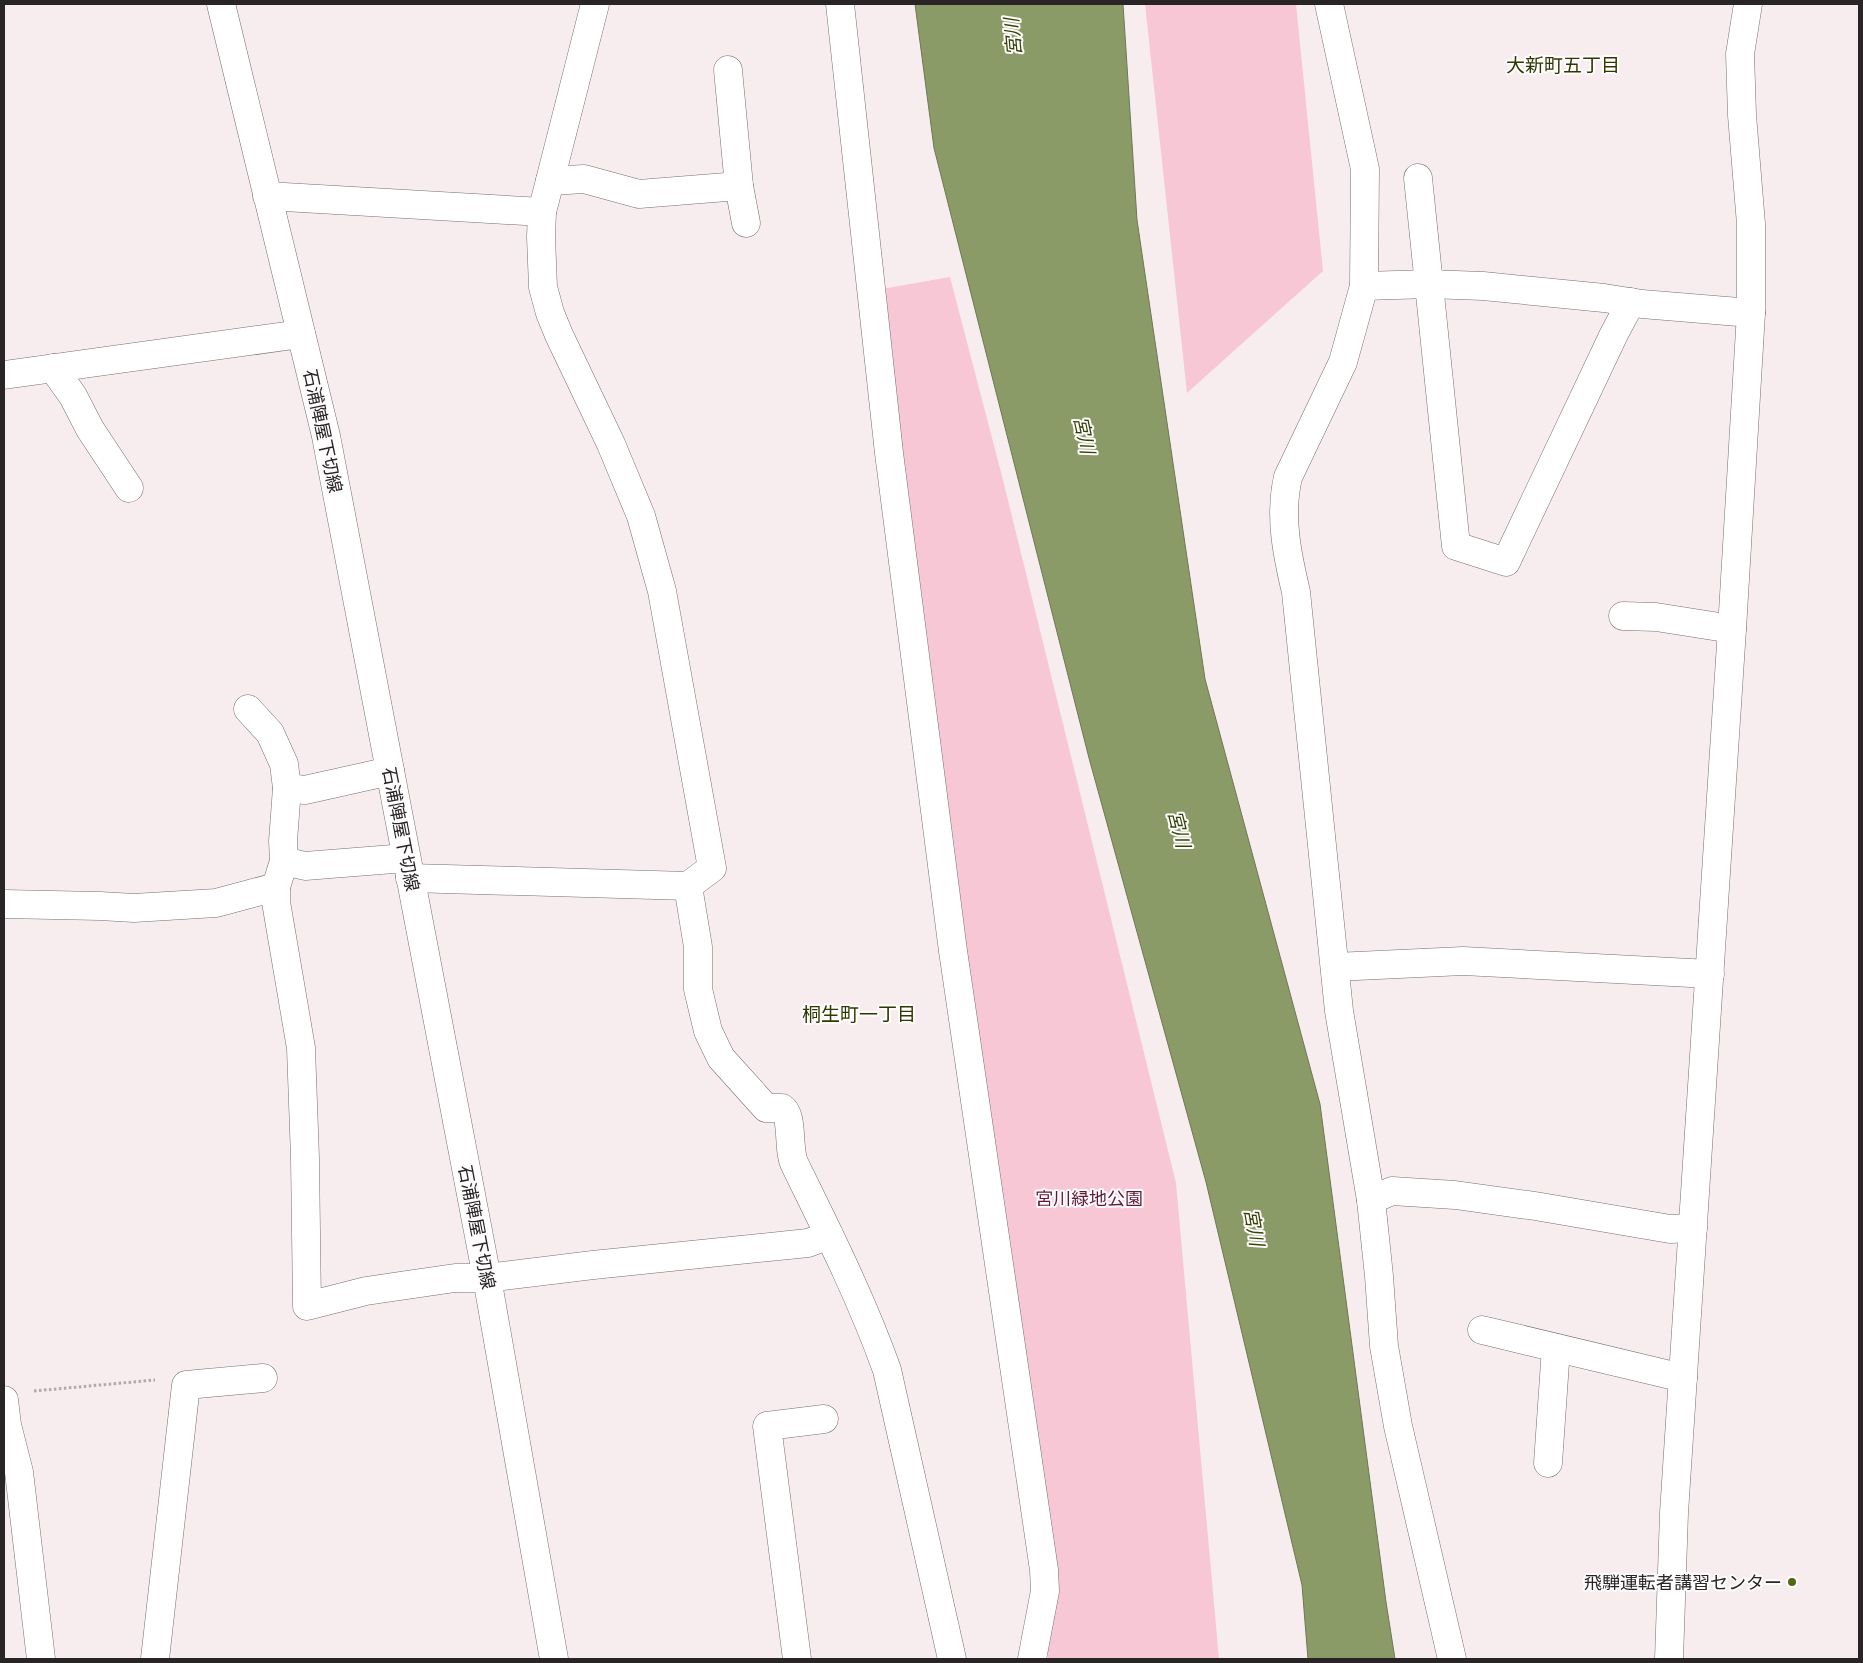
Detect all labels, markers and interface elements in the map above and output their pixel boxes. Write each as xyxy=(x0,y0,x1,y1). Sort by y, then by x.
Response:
water label: 宮川 xyxy=(999,15,1027,57)
district label: 大新町五丁目 xyxy=(1506,53,1620,78)
street label: 石浦陣屋下切線 xyxy=(299,367,347,495)
water label: 宮川 xyxy=(1068,414,1101,458)
street label: 石浦陣屋下切線 xyxy=(378,765,424,893)
water label: 宮川 xyxy=(1162,808,1196,852)
district label: 桐生町一丁目 xyxy=(802,1002,916,1027)
street label: 石浦陣屋下切線 xyxy=(454,1163,500,1291)
park label: 宮川緑地公園 xyxy=(1035,1187,1143,1210)
water label: 宮川 xyxy=(1238,1206,1270,1250)
place label: 飛騨運転者講習センター xyxy=(1584,1571,1782,1594)
marker: 飛騨運転者講習センター xyxy=(1786,1576,1798,1588)

